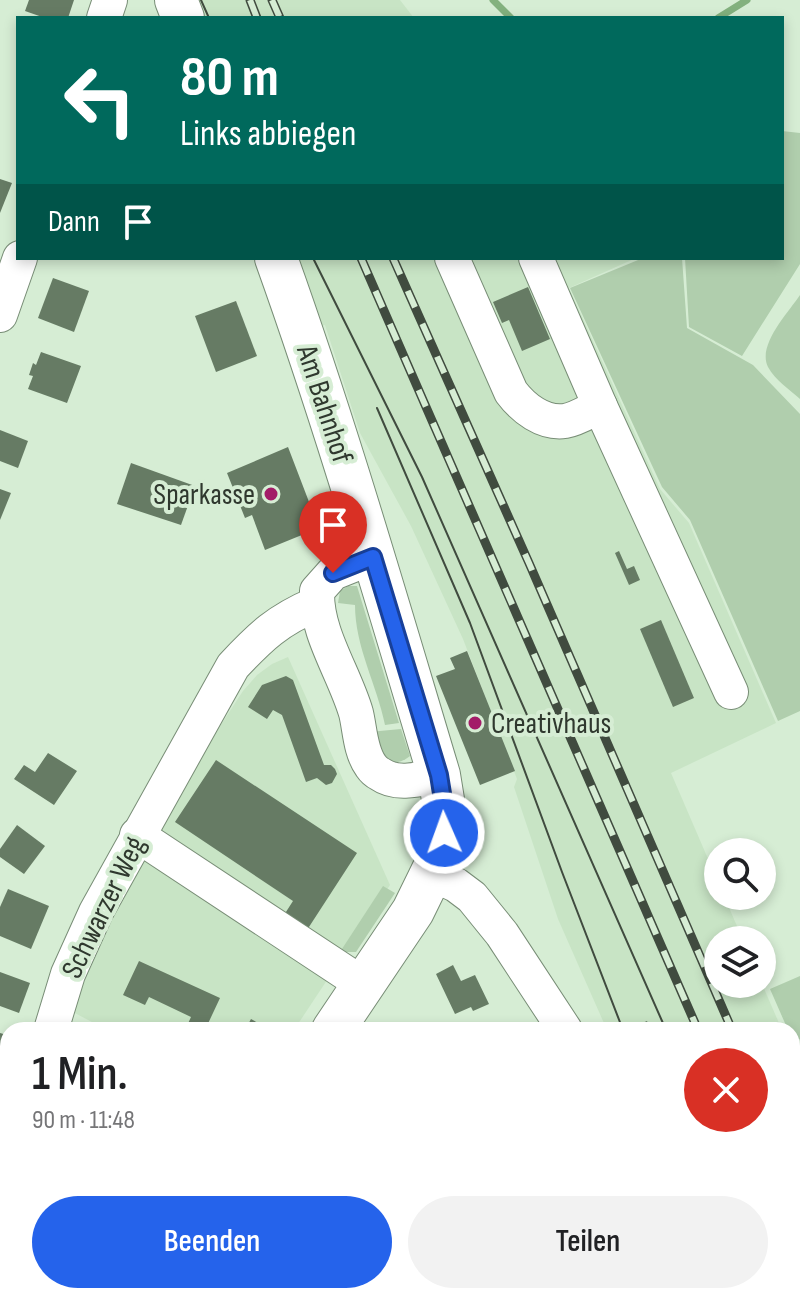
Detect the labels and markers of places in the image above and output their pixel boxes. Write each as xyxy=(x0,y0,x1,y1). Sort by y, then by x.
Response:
place label: Sparkasse xyxy=(153,477,255,513)
marker: Sparkasse xyxy=(262,485,280,503)
pin xyxy=(299,491,367,573)
place label: Creativhaus xyxy=(491,706,611,742)
marker: Creativhaus xyxy=(466,714,484,732)

